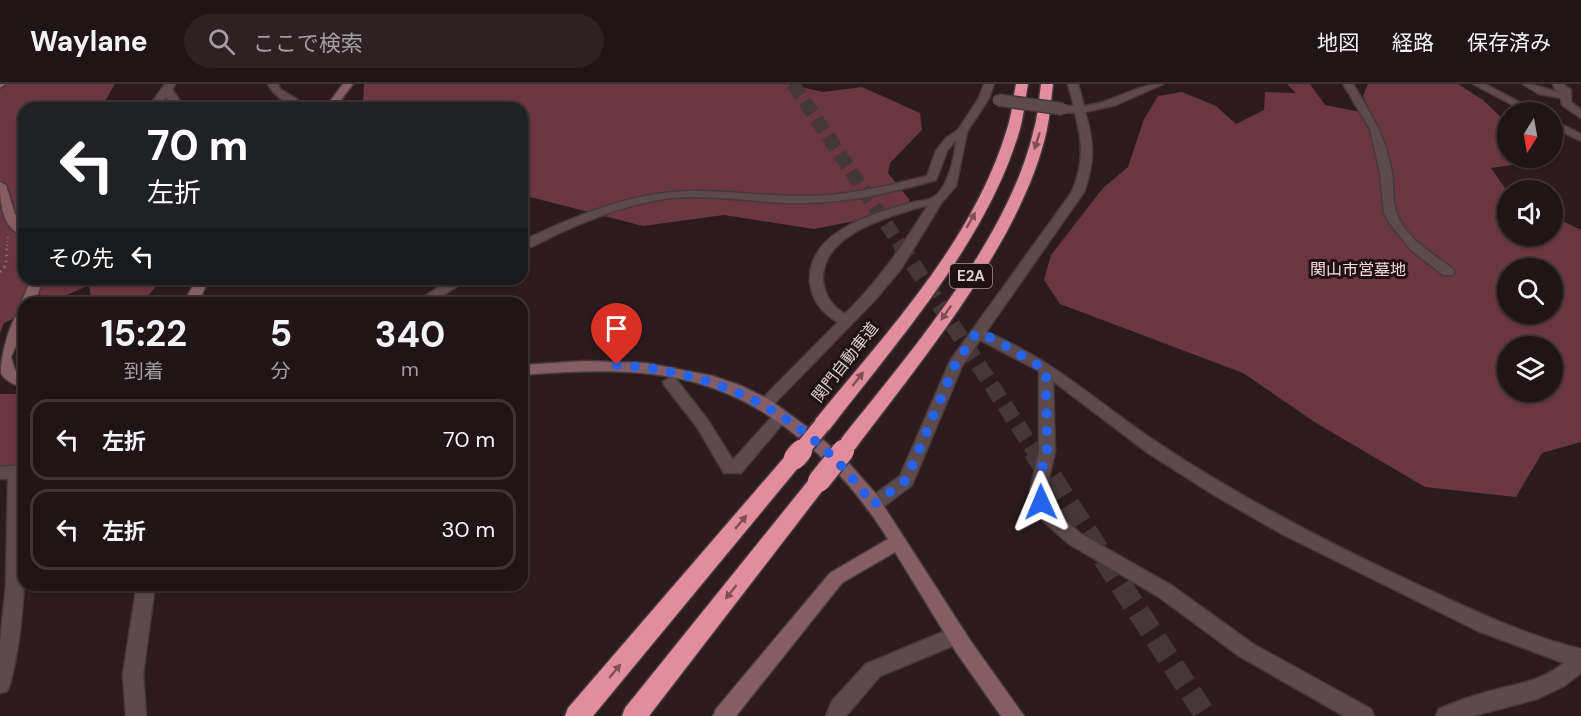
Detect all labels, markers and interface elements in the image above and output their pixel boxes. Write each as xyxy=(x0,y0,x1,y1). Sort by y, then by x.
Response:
search box xyxy=(184,14,604,68)
text: Waylane xyxy=(30,23,148,60)
icon: search xyxy=(205,25,238,58)
text: ここで検索 xyxy=(253,29,363,58)
text: 地図 xyxy=(1317,29,1359,57)
text: 経路 xyxy=(1392,29,1434,57)
text: 保存済み xyxy=(1467,29,1551,57)
north arrow xyxy=(1497,102,1563,168)
map controls xyxy=(1497,102,1563,402)
text: 70 m xyxy=(147,118,248,173)
icon: left xyxy=(48,126,126,204)
one-way arrow xyxy=(1032,132,1041,150)
text: 左折 xyxy=(147,175,201,210)
button: sound xyxy=(1497,180,1563,246)
one-way arrow xyxy=(966,212,977,228)
icon: left xyxy=(126,240,159,273)
text: その先 xyxy=(48,244,114,273)
button: search xyxy=(1497,258,1563,324)
park label: 関山市営墓地 xyxy=(1310,259,1406,280)
road number: E2A xyxy=(950,264,992,288)
pin xyxy=(591,303,642,365)
one-way arrow xyxy=(941,305,952,321)
text: 15:22 xyxy=(101,310,187,357)
text: 5 xyxy=(270,310,292,357)
text: 340 xyxy=(375,311,445,358)
icon: arrive xyxy=(600,312,633,345)
street label: 関門自動車道 xyxy=(807,318,883,406)
button: layers xyxy=(1497,336,1563,402)
text: m xyxy=(401,356,419,382)
text: 到着 xyxy=(124,358,164,384)
text: 分 xyxy=(271,358,291,384)
one-way arrow xyxy=(852,371,864,386)
icon: left xyxy=(51,423,84,456)
text: 70 m xyxy=(443,425,495,454)
text: 左折 xyxy=(102,427,146,456)
position arrow xyxy=(1009,470,1073,534)
icon: left xyxy=(51,513,84,546)
one-way arrow xyxy=(734,514,747,530)
text: 30 m xyxy=(441,515,495,544)
text: 左折 xyxy=(102,517,146,546)
one-way arrow xyxy=(726,585,738,600)
one-way arrow xyxy=(608,663,621,679)

